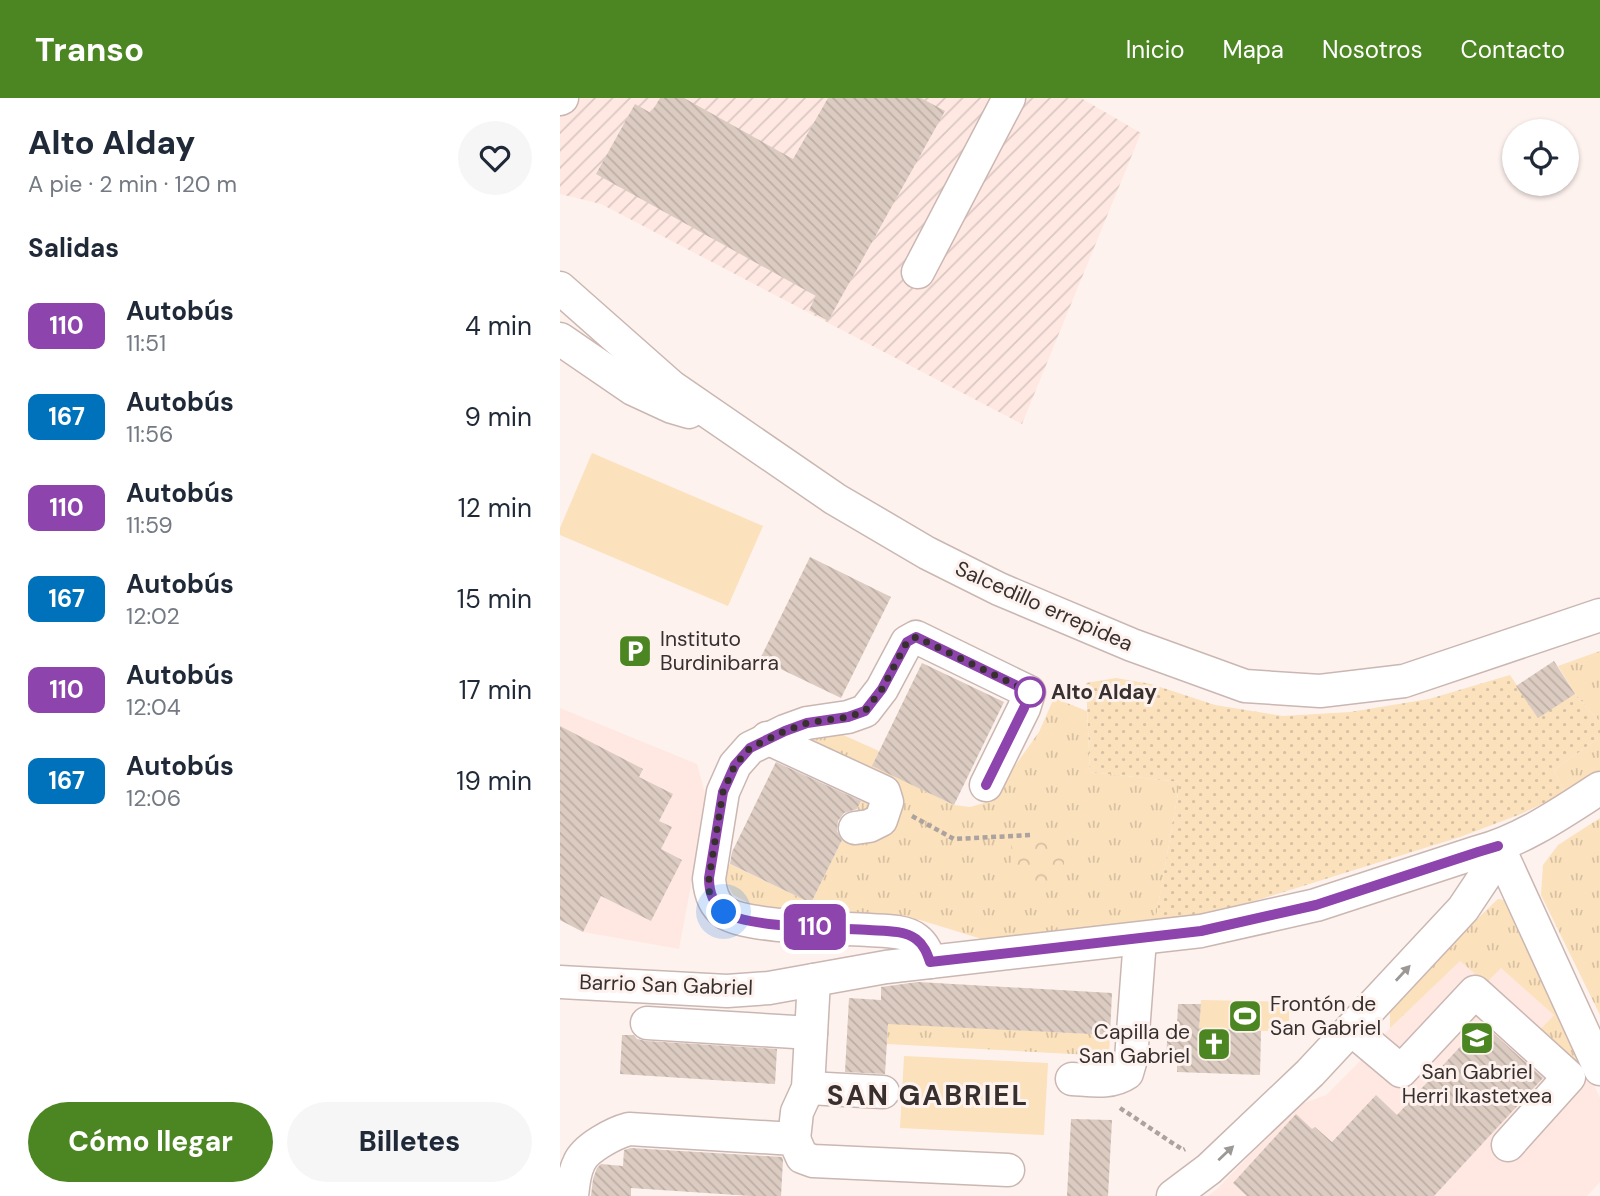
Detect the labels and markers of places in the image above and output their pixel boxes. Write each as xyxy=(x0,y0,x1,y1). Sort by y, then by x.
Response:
place label: Instituto Burdinibarra xyxy=(660,625,779,677)
parking icon: Instituto Burdinibarra xyxy=(616,632,654,670)
marker: Alto Alday xyxy=(1015,677,1045,707)
place label: Alto Alday xyxy=(1051,678,1157,706)
place label: Frontón de San Gabriel xyxy=(1270,990,1381,1042)
sports icon: Frontón de San Gabriel xyxy=(1226,997,1264,1035)
place label: Capilla de San Gabriel xyxy=(1079,1018,1190,1070)
school or university icon: San Gabriel Herri Ikastetxea xyxy=(1458,1019,1496,1057)
church icon: Capilla de San Gabriel xyxy=(1195,1025,1233,1063)
place label: San Gabriel Herri Ikastetxea xyxy=(1402,1058,1552,1110)

